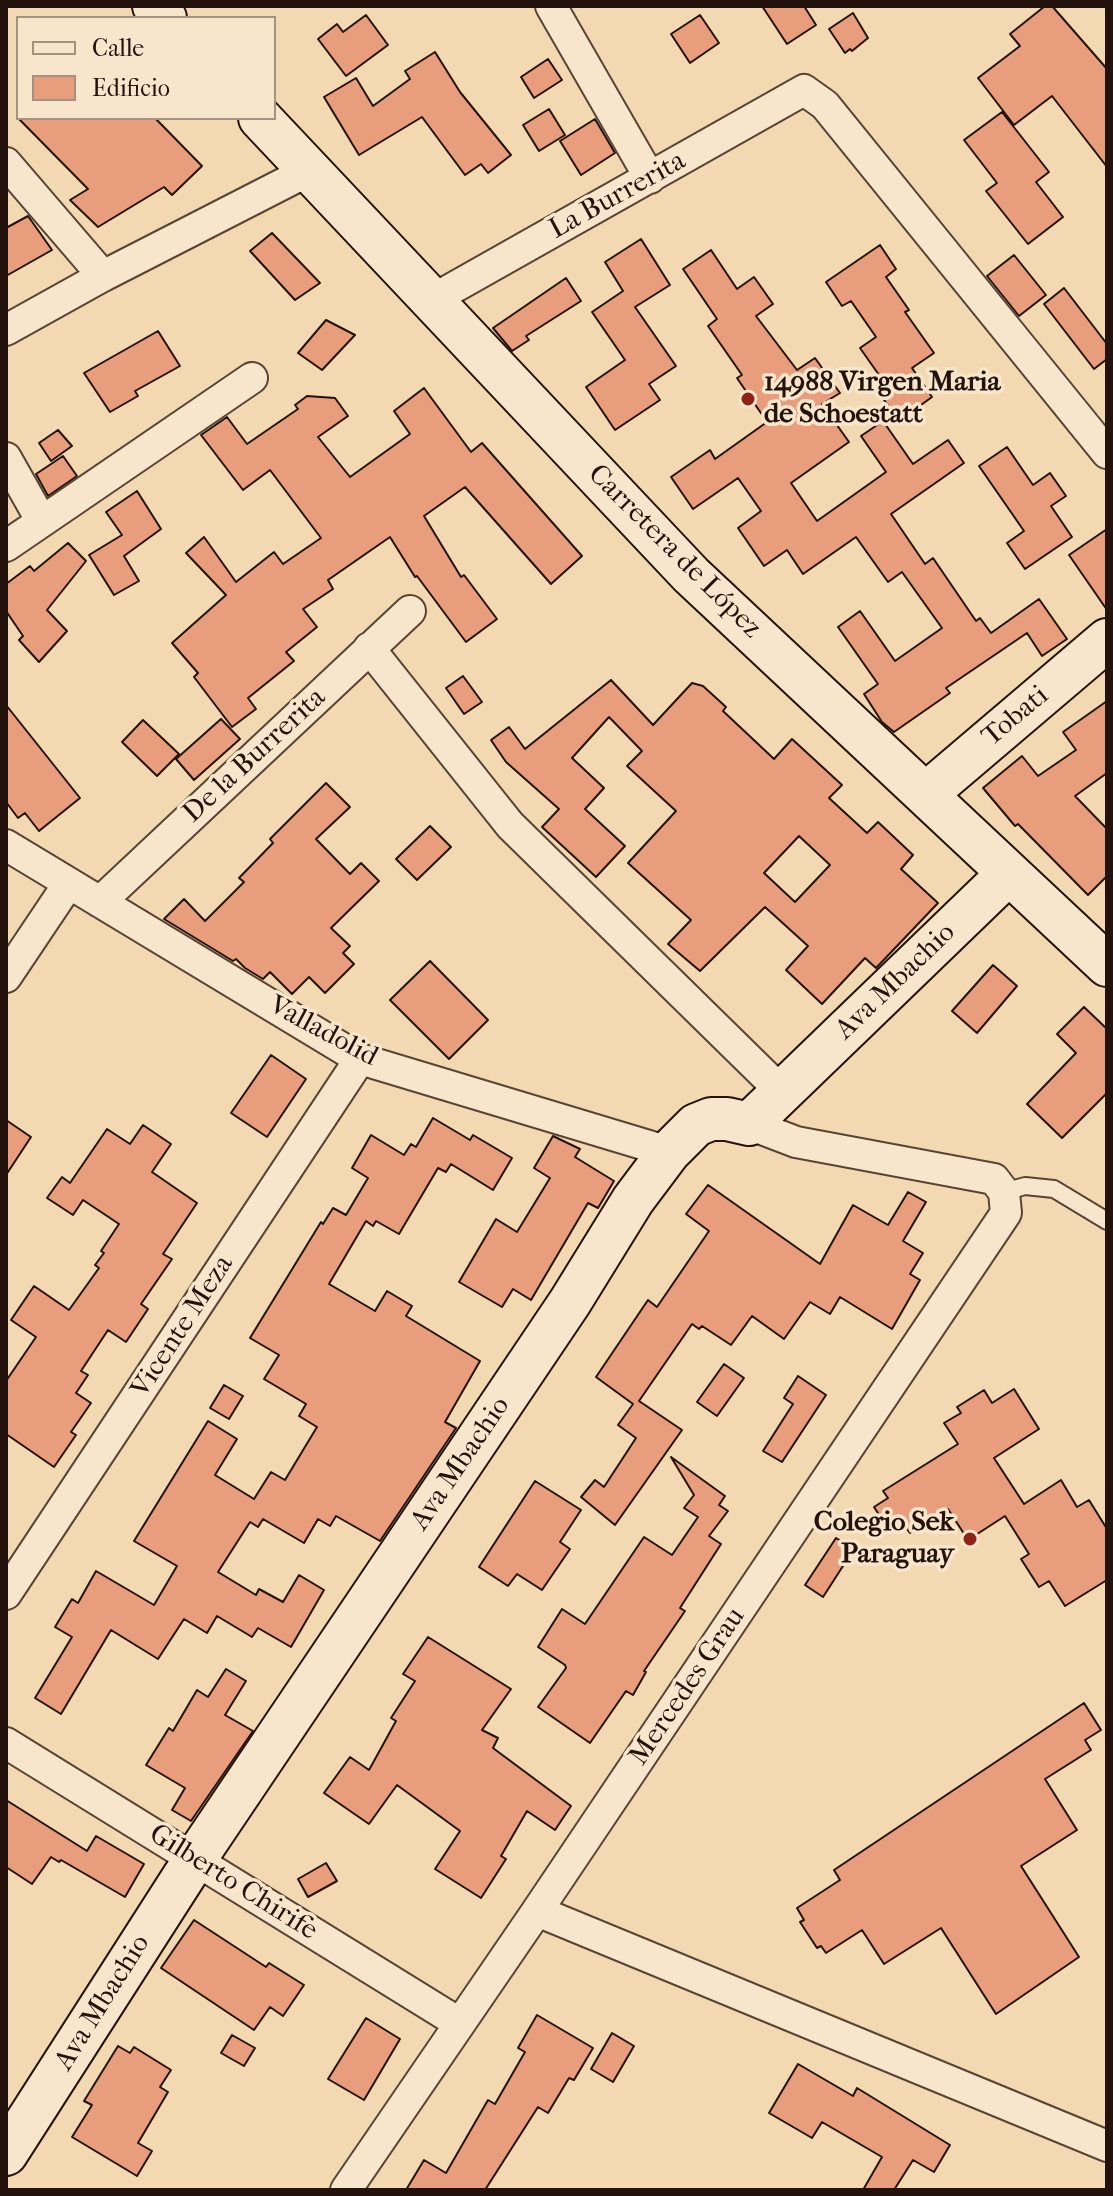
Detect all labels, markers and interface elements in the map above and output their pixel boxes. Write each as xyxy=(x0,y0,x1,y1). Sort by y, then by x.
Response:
legend xyxy=(16,16,276,120)
text: Calle xyxy=(92,34,144,62)
text: Edificio xyxy=(92,74,170,102)
street label: La Burrerita xyxy=(544,145,692,247)
place label: 14988 Virgen Maria de Schoestatt xyxy=(764,366,1000,432)
marker: 14988 Virgen Maria de Schoestatt xyxy=(739,390,757,408)
street label: Carretera de López xyxy=(580,458,768,646)
street label: Tobati xyxy=(976,680,1056,754)
street label: De la Burrerita xyxy=(177,682,333,830)
street label: Ava Mbachio xyxy=(829,917,963,1047)
street label: Valladolid xyxy=(263,989,383,1075)
street label: Vicente Meza xyxy=(125,1250,241,1404)
street label: Ava Mbachio xyxy=(404,1391,518,1537)
place label: Colegio Sek Paraguay xyxy=(814,1506,954,1572)
marker: Colegio Sek Paraguay xyxy=(961,1530,979,1548)
street label: Mercedes Grau xyxy=(623,1602,753,1772)
street label: Gilberto Chirife xyxy=(143,1818,323,1948)
street label: Ava Mbachio xyxy=(48,1929,158,2077)

